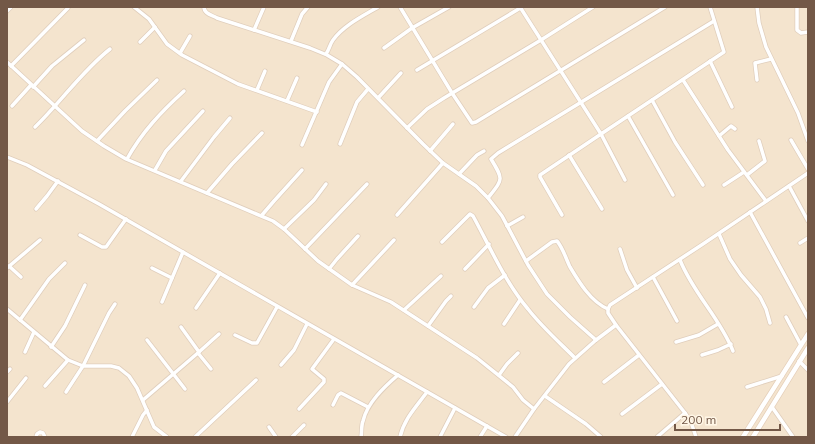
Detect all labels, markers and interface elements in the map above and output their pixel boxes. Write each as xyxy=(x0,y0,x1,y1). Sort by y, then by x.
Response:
scale bar xyxy=(675,406,780,432)
text: 200 m xyxy=(681,412,716,427)

